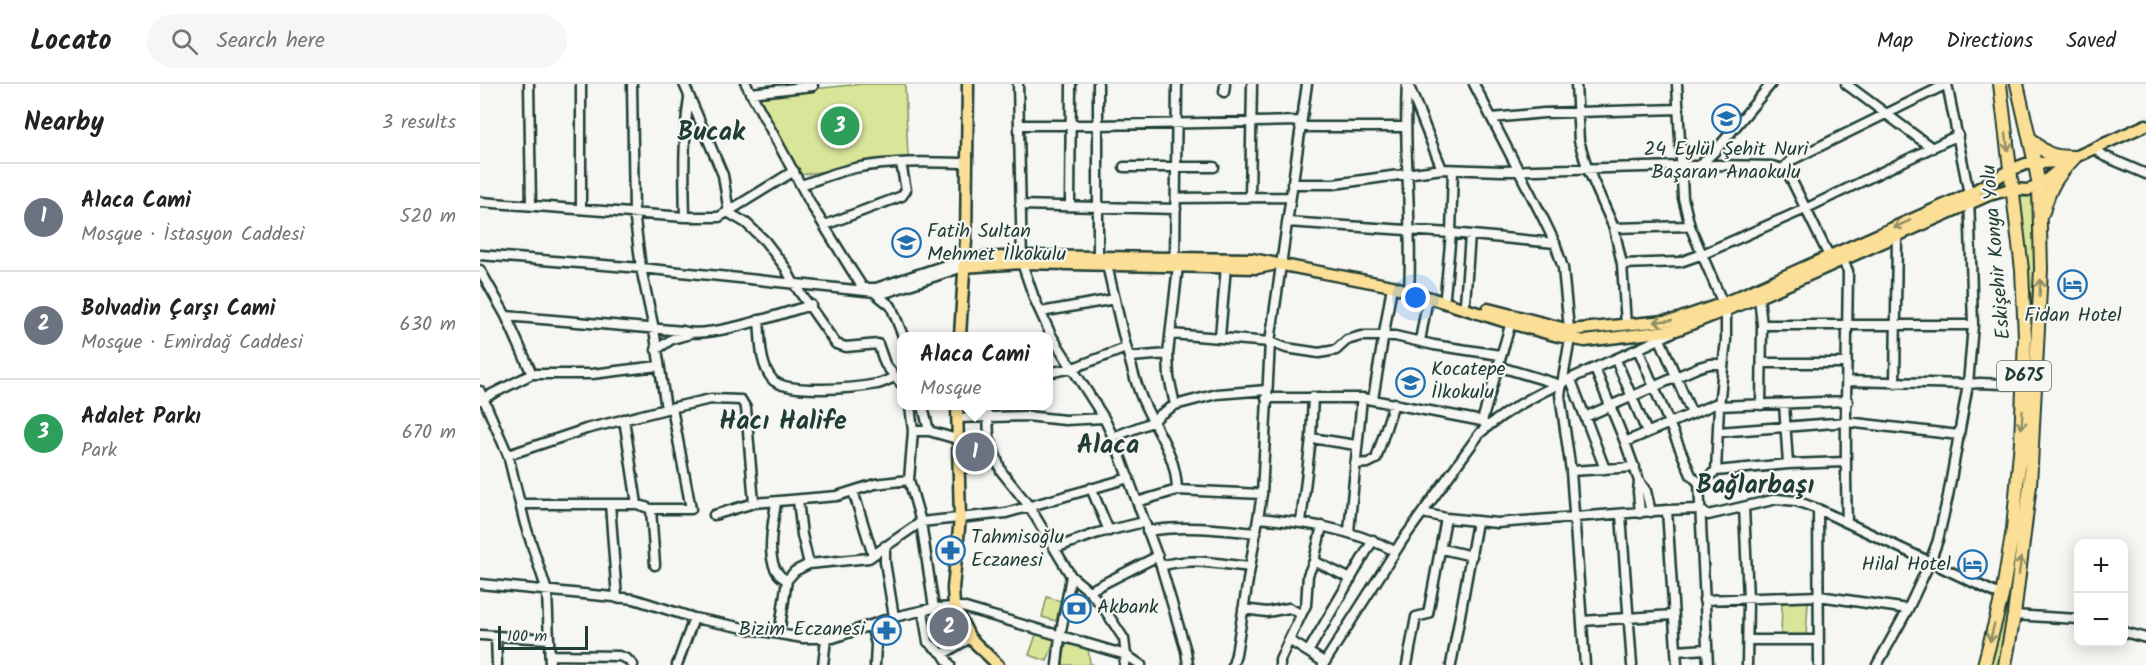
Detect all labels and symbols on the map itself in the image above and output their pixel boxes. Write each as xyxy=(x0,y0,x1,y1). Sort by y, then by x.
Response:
school or university icon: 24 Eylül Şehit Nuri Başaran Anaokulu xyxy=(1710,103,1742,135)
pin: 3 xyxy=(820,104,860,148)
district label: Bucak xyxy=(677,112,746,154)
one-way arrow xyxy=(2002,132,2013,151)
place label: 24 Eylül Şehit Nuri Başaran Anaokulu xyxy=(1644,134,1810,189)
street label: Eskişehir Konya Yolu xyxy=(1973,163,2021,341)
place label: Fatih Sultan Mehmet İlkokulu xyxy=(927,216,1067,271)
one-way arrow xyxy=(1893,219,1911,230)
school or university icon: Fatih Sultan Mehmet İlkokulu xyxy=(890,227,922,259)
hotel icon: Fidan Hotel xyxy=(2057,269,2089,301)
one-way arrow xyxy=(2035,278,2046,298)
your location xyxy=(1401,283,1430,312)
place label: Fidan Hotel xyxy=(2024,300,2122,332)
one-way arrow xyxy=(1654,316,1674,327)
place label: Kocatepe İlkokulu xyxy=(1431,354,1505,409)
road number: D675 xyxy=(1997,361,2051,391)
school or university icon: Kocatepe İlkokulu xyxy=(1394,366,1426,398)
district label: Hacı Halife xyxy=(719,401,847,443)
one-way arrow xyxy=(2016,409,2027,429)
district label: Alaca xyxy=(1077,425,1139,467)
pin: 1 xyxy=(956,430,994,475)
district label: Bağlarbaşı xyxy=(1696,465,1814,507)
place label: Tahmisoğlu Eczanesi xyxy=(971,522,1064,577)
pharmacy icon: Tahmisoğlu Eczanesi xyxy=(934,534,966,566)
place label: Hilal Hotel xyxy=(1862,549,1951,581)
hotel icon: Hilal Hotel xyxy=(1956,549,1988,581)
one-way arrow xyxy=(2015,556,2026,576)
bank icon: Akbank xyxy=(1060,592,1092,624)
place label: Akbank xyxy=(1097,592,1159,624)
pin: 2 xyxy=(930,604,968,650)
place label: Bizim Eczanesi xyxy=(738,614,866,646)
pharmacy icon: Bizim Eczanesi xyxy=(870,614,902,646)
scale bar xyxy=(498,623,588,650)
one-way arrow xyxy=(1986,624,1998,643)

